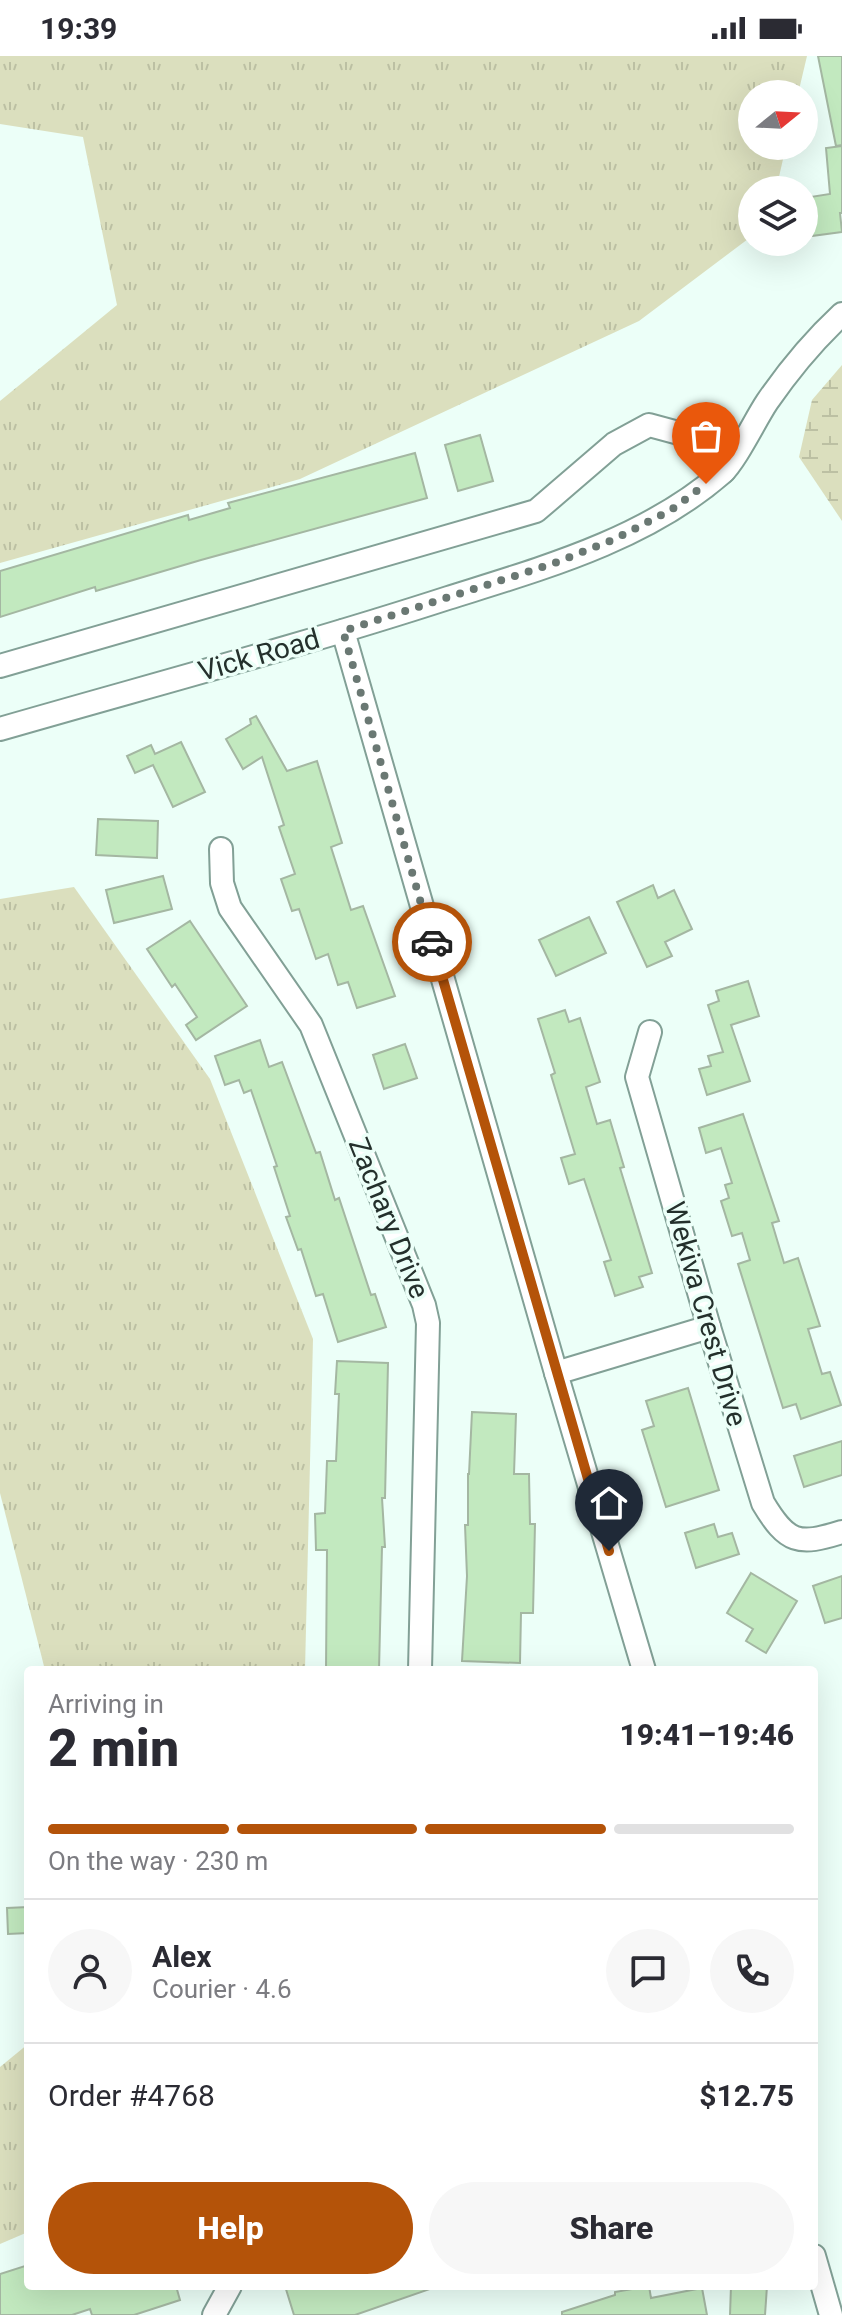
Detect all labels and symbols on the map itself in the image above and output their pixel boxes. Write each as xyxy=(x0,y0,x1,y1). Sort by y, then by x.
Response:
north arrow xyxy=(738,80,818,160)
pin xyxy=(672,402,740,484)
street label: Vick Road xyxy=(195,622,323,688)
courier xyxy=(392,902,472,982)
street label: Zachary Drive xyxy=(342,1133,436,1303)
street label: Wekiva Crest Drive xyxy=(658,1198,754,1430)
pin xyxy=(575,1469,643,1551)

